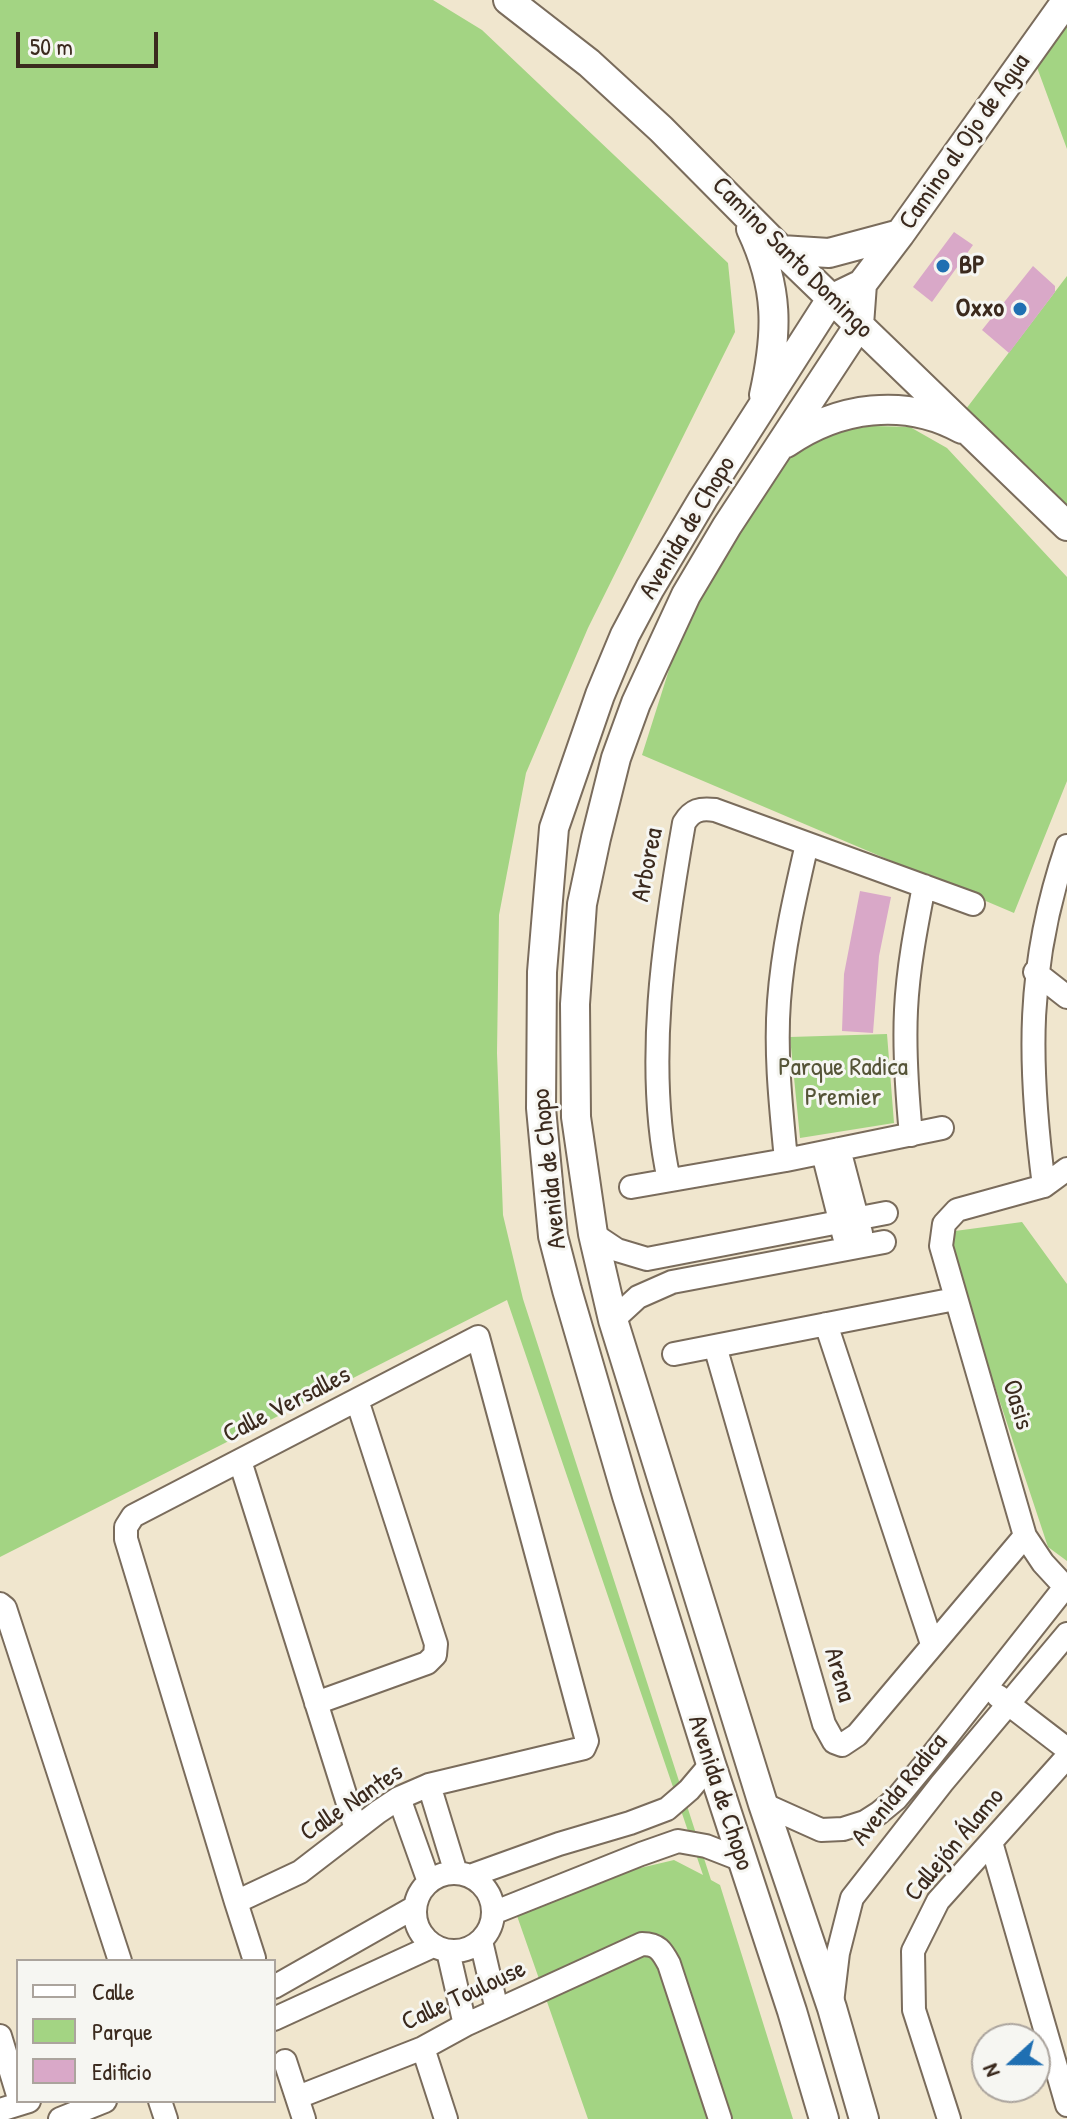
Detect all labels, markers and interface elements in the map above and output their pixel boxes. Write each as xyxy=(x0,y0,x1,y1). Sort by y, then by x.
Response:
scale bar xyxy=(20,16,162,66)
text: 50 m xyxy=(30,30,73,62)
street label: Camino al Ojo de Agua xyxy=(893,48,1037,236)
street label: Camino Santo Domingo xyxy=(705,171,879,345)
place label: BP xyxy=(959,250,985,282)
marker: BP xyxy=(934,257,952,275)
place label: Oxxo xyxy=(956,293,1004,325)
marker: Oxxo xyxy=(1011,300,1029,318)
street label: Avenida de Chopo xyxy=(633,451,743,605)
street label: Arborea xyxy=(626,825,670,905)
park label: Parque Radica Premier xyxy=(778,1052,908,1114)
street label: Avenida de Chopo xyxy=(526,1087,574,1251)
street label: Calle Versalles xyxy=(218,1360,356,1450)
street label: Oasis xyxy=(995,1376,1039,1434)
street label: Arena xyxy=(816,1644,862,1706)
street label: Avenida de Chopo xyxy=(680,1712,760,1874)
street label: Avenida Radica xyxy=(845,1728,955,1852)
street label: Calle Nantes xyxy=(295,1757,409,1849)
street label: Callejón Álamo xyxy=(899,1782,1011,1908)
street label: Calle Toulouse xyxy=(397,1954,531,2038)
legend xyxy=(16,1959,276,2103)
text: Calle xyxy=(92,1975,134,2007)
text: Parque xyxy=(92,2015,152,2047)
north arrow xyxy=(971,2023,1051,2103)
text: Edificio xyxy=(92,2055,151,2087)
text: N xyxy=(974,2060,1007,2082)

